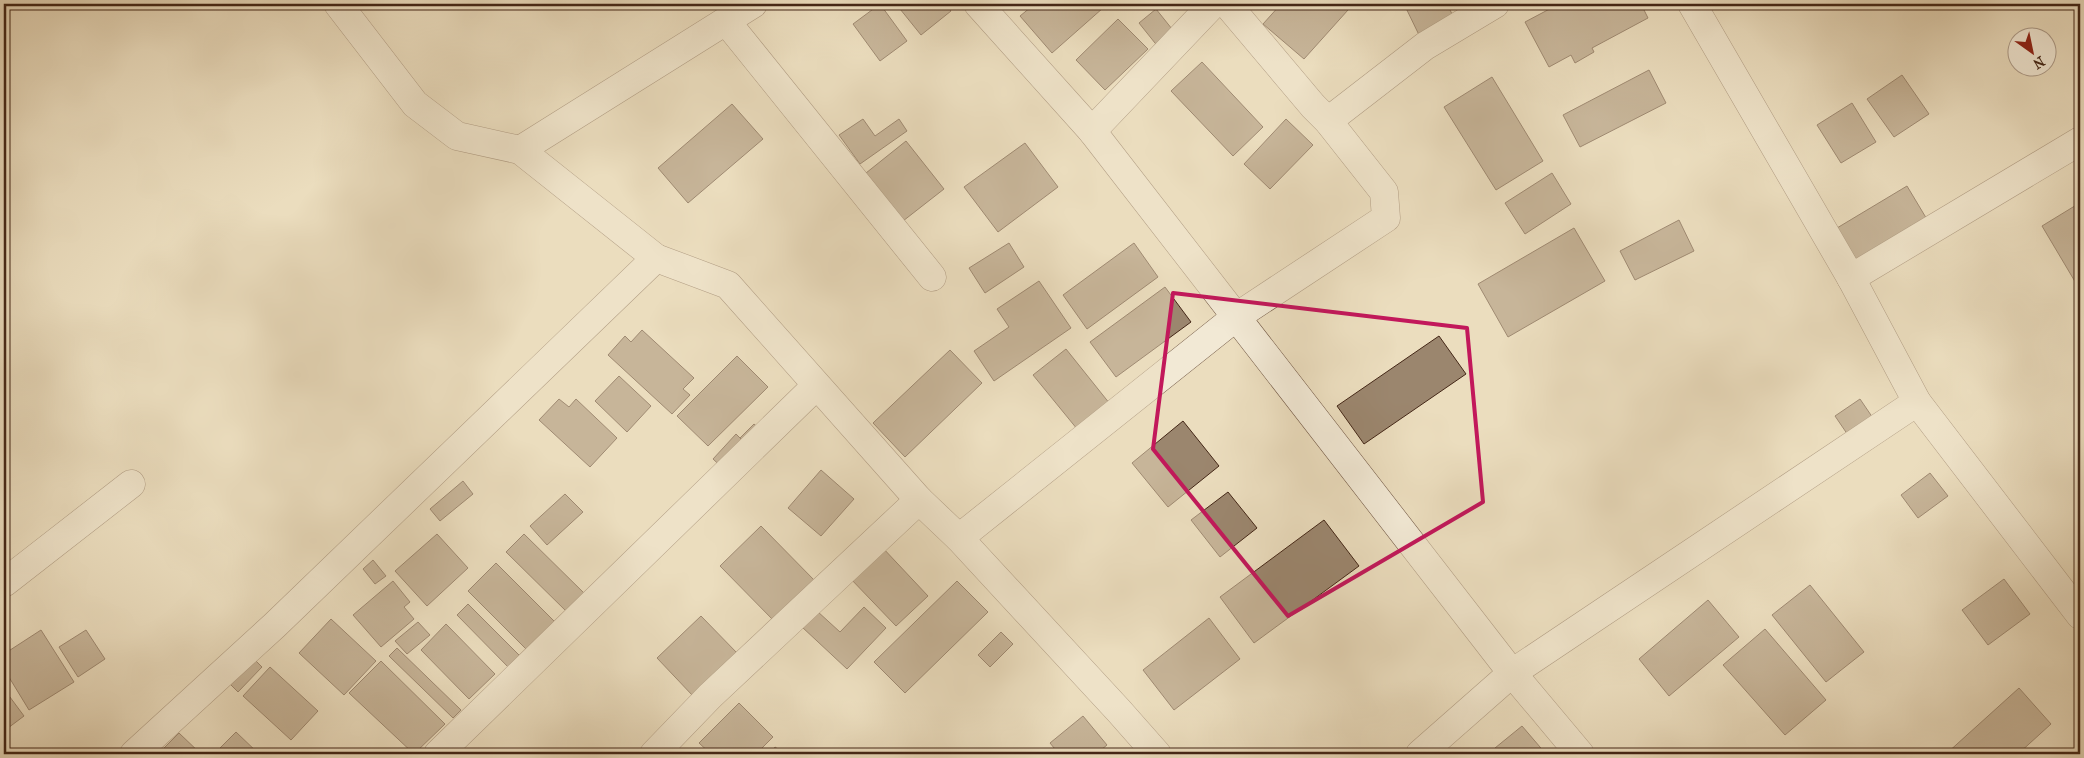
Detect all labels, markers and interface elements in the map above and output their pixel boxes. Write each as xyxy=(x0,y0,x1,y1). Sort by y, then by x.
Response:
north arrow xyxy=(2006,28,2056,78)
text: N xyxy=(2029,52,2048,73)

